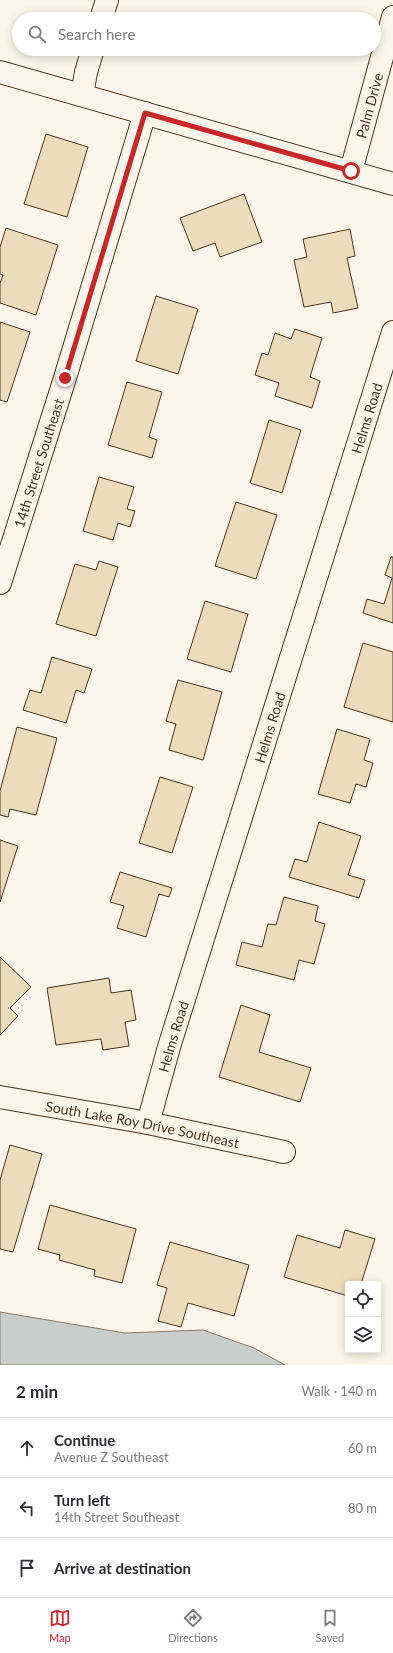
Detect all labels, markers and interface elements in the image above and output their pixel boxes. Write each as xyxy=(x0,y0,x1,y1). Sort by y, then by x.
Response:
search box xyxy=(12,12,381,56)
icon: search xyxy=(26,23,48,45)
text: Search here xyxy=(58,25,135,43)
street label: Palm Drive xyxy=(352,71,386,140)
route start xyxy=(342,162,360,180)
route end xyxy=(56,369,74,387)
street label: Helms Road xyxy=(347,380,385,456)
street label: 14th Street Southeast xyxy=(10,396,67,530)
street label: Helms Road xyxy=(250,690,288,765)
street label: Helms Road xyxy=(154,999,191,1074)
street label: South Lake Roy Drive Southeast xyxy=(44,1097,241,1151)
map controls xyxy=(345,1281,381,1353)
button: locate xyxy=(345,1281,381,1317)
button: layers xyxy=(345,1317,381,1353)
text: 2 min xyxy=(16,1381,58,1402)
text: Walk · 140 m xyxy=(301,1383,377,1399)
text: Continue xyxy=(54,1431,115,1449)
icon: ahead xyxy=(16,1437,38,1459)
text: 60 m xyxy=(348,1440,377,1456)
text: Avenue Z Southeast xyxy=(54,1449,169,1465)
text: Turn left xyxy=(54,1491,110,1509)
icon: left xyxy=(16,1497,38,1519)
text: 80 m xyxy=(348,1500,377,1516)
text: 14th Street Southeast xyxy=(54,1509,179,1525)
icon: arrive xyxy=(16,1557,38,1579)
text: Arrive at destination xyxy=(54,1559,191,1577)
tab: Map xyxy=(49,1607,71,1644)
tab: Directions xyxy=(168,1607,218,1644)
tab: Saved xyxy=(315,1607,344,1644)

